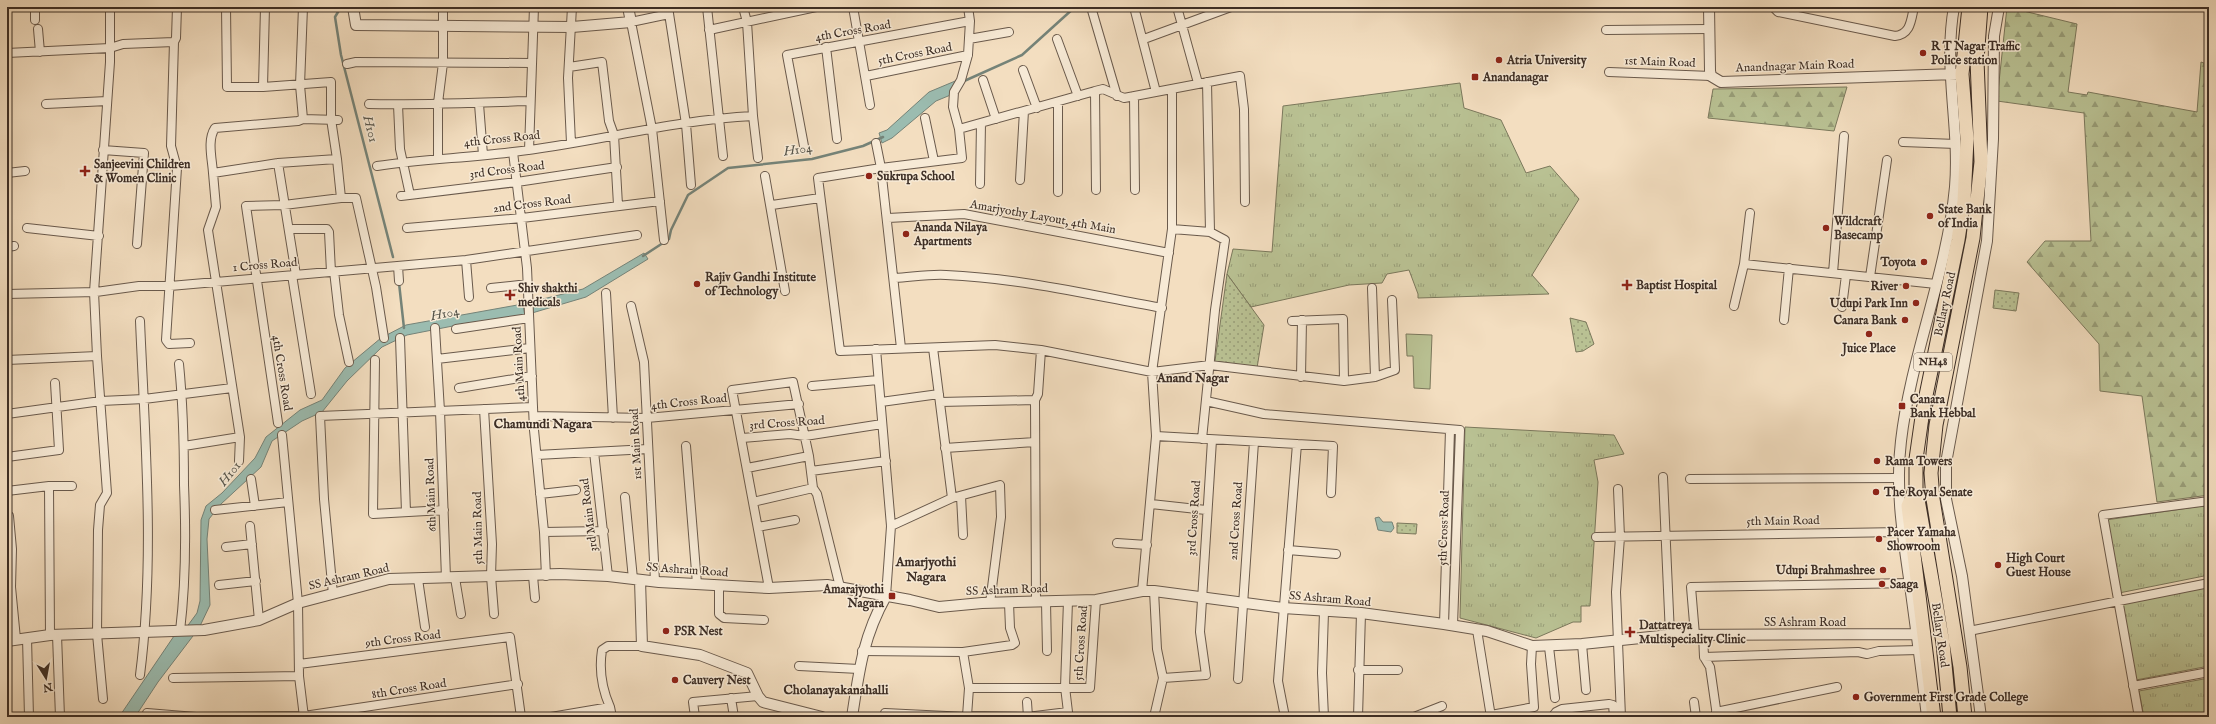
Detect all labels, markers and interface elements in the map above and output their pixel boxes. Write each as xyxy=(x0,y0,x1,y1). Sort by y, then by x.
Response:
street label: 4th Cross Road xyxy=(814,17,893,45)
street label: 5th Cross Road xyxy=(877,39,954,69)
place label: R T Nagar Traffic Police station xyxy=(1931,39,2021,68)
marker: R T Nagar Traffic Police station xyxy=(1918,48,1928,58)
place label: Atria University xyxy=(1506,53,1588,69)
street label: 1st Main Road xyxy=(1624,53,1696,71)
marker: Atria University xyxy=(1494,55,1504,65)
street label: Anandnagar Main Road xyxy=(1734,56,1855,76)
place label: Anandanagar xyxy=(1482,70,1549,86)
marker: Anandanagar xyxy=(1470,72,1480,82)
water label: H101 xyxy=(358,113,382,145)
street label: 4th Cross Road xyxy=(463,127,541,150)
water label: H104 xyxy=(782,139,814,161)
place label: Sanjeevini Children & Women Clinic xyxy=(94,157,191,186)
street label: 3rd Cross Road xyxy=(469,158,546,182)
marker: Sanjeevini Children & Women Clinic xyxy=(79,165,91,177)
place label: Sukrupa School xyxy=(877,169,955,185)
marker: Sukrupa School xyxy=(864,171,874,181)
street label: 2nd Cross Road xyxy=(492,192,573,216)
street label: Amarjyothy Layout, 4th Main xyxy=(968,197,1118,237)
place label: State Bank of India xyxy=(1938,202,1992,231)
marker: State Bank of India xyxy=(1925,211,1935,221)
place label: Wildcraft Basecamp xyxy=(1833,214,1883,244)
place label: Ananda Nilaya Apartments xyxy=(913,220,988,250)
marker: Wildcraft Basecamp xyxy=(1821,223,1831,233)
marker: Ananda Nilaya Apartments xyxy=(901,229,911,239)
street label: 1 Cross Road xyxy=(232,255,298,275)
place label: Toyota xyxy=(1880,255,1917,271)
marker: Toyota xyxy=(1919,257,1929,267)
place label: Rajiv Gandhi Institute of Technology xyxy=(705,270,816,300)
street label: Bellary Road xyxy=(1931,270,1959,337)
place label: Baptist Hospital xyxy=(1636,278,1718,294)
marker: Rajiv Gandhi Institute of Technology xyxy=(692,279,702,289)
marker: Baptist Hospital xyxy=(1621,279,1633,291)
place label: River xyxy=(1871,279,1899,294)
place label: Shiv shakthi medicals xyxy=(518,281,578,310)
marker: River xyxy=(1901,281,1911,291)
marker: Shiv shakthi medicals xyxy=(505,290,515,300)
place label: Udupi Park Inn xyxy=(1829,296,1909,312)
marker: Udupi Park Inn xyxy=(1911,298,1921,308)
water label: H104 xyxy=(428,303,462,325)
place label: Canara Bank xyxy=(1834,313,1898,328)
marker: Canara Bank xyxy=(1900,315,1910,325)
street label: 4th Main Road xyxy=(510,326,528,402)
marker: Juice Place xyxy=(1864,329,1874,339)
street label: 4th Cross Road xyxy=(269,334,295,413)
place label: Juice Place xyxy=(1840,341,1896,357)
road number: NH48 xyxy=(1914,353,1952,371)
district label: Anand Nagar xyxy=(1156,370,1229,387)
street label: 4th Cross Road xyxy=(650,390,728,413)
place label: Canara Bank Hebbal xyxy=(1910,392,1976,421)
marker: Canara Bank Hebbal xyxy=(1897,401,1907,411)
street label: 1st Main Road xyxy=(627,407,645,480)
street label: 3rd Cross Road xyxy=(749,413,826,433)
district label: Chamundi Nagara xyxy=(494,416,593,433)
place label: Rama Towers xyxy=(1885,454,1953,469)
marker: Rama Towers xyxy=(1872,456,1882,466)
street label: 6th Main Road xyxy=(422,457,440,532)
water label: H101 xyxy=(214,458,245,491)
street label: 3rd Main Road xyxy=(577,477,601,553)
street label: 3rd Cross Road xyxy=(1184,479,1204,556)
street label: 2nd Cross Road xyxy=(1226,481,1246,561)
place label: The Royal Senate xyxy=(1883,485,1973,501)
marker: The Royal Senate xyxy=(1871,487,1881,497)
street label: 5th Cross Road xyxy=(1435,490,1453,566)
street label: 5th Main Road xyxy=(470,491,486,565)
street label: 5th Main Road xyxy=(1746,513,1820,529)
place label: Pacer Yamaha Showroom xyxy=(1887,525,1957,554)
marker: Pacer Yamaha Showroom xyxy=(1874,534,1884,544)
place label: High Court Guest House xyxy=(2006,551,2071,580)
district label: Amarjyothi Nagara xyxy=(895,554,957,586)
street label: SS Ashram Road xyxy=(307,560,391,594)
street label: SS Ashram Road xyxy=(645,560,729,580)
marker: High Court Guest House xyxy=(1993,560,2003,570)
place label: Udupi Brahmashree xyxy=(1775,563,1875,579)
marker: Udupi Brahmashree xyxy=(1878,565,1888,575)
place label: Saaga xyxy=(1890,577,1919,593)
marker: Saaga xyxy=(1877,579,1887,589)
street label: SS Ashram Road xyxy=(966,581,1049,599)
place label: Amarajyothi Nagara xyxy=(822,582,885,612)
street label: SS Ashram Road xyxy=(1288,588,1372,610)
marker: Amarajyothi Nagara xyxy=(887,591,897,601)
street label: Bellary Road xyxy=(1928,602,1952,669)
street label: 5th Cross Road xyxy=(1071,604,1091,681)
street label: SS Ashram Road xyxy=(1764,615,1847,630)
place label: Dattatreya Multispeciality Clinic xyxy=(1639,618,1747,648)
place label: PSR Nest xyxy=(674,624,724,639)
marker: PSR Nest xyxy=(661,626,671,636)
marker: Dattatreya Multispeciality Clinic xyxy=(1624,626,1636,638)
street label: 9th Cross Road xyxy=(363,627,442,651)
north arrow xyxy=(26,658,66,698)
place label: Cauvery Nest xyxy=(683,673,751,689)
marker: Cauvery Nest xyxy=(670,675,680,685)
street label: 8th Cross Road xyxy=(371,676,448,702)
text: N xyxy=(41,679,55,695)
district label: Cholanayakanahalli xyxy=(784,682,889,699)
place label: Government First Grade College xyxy=(1864,690,2029,706)
marker: Government First Grade College xyxy=(1851,692,1861,702)

